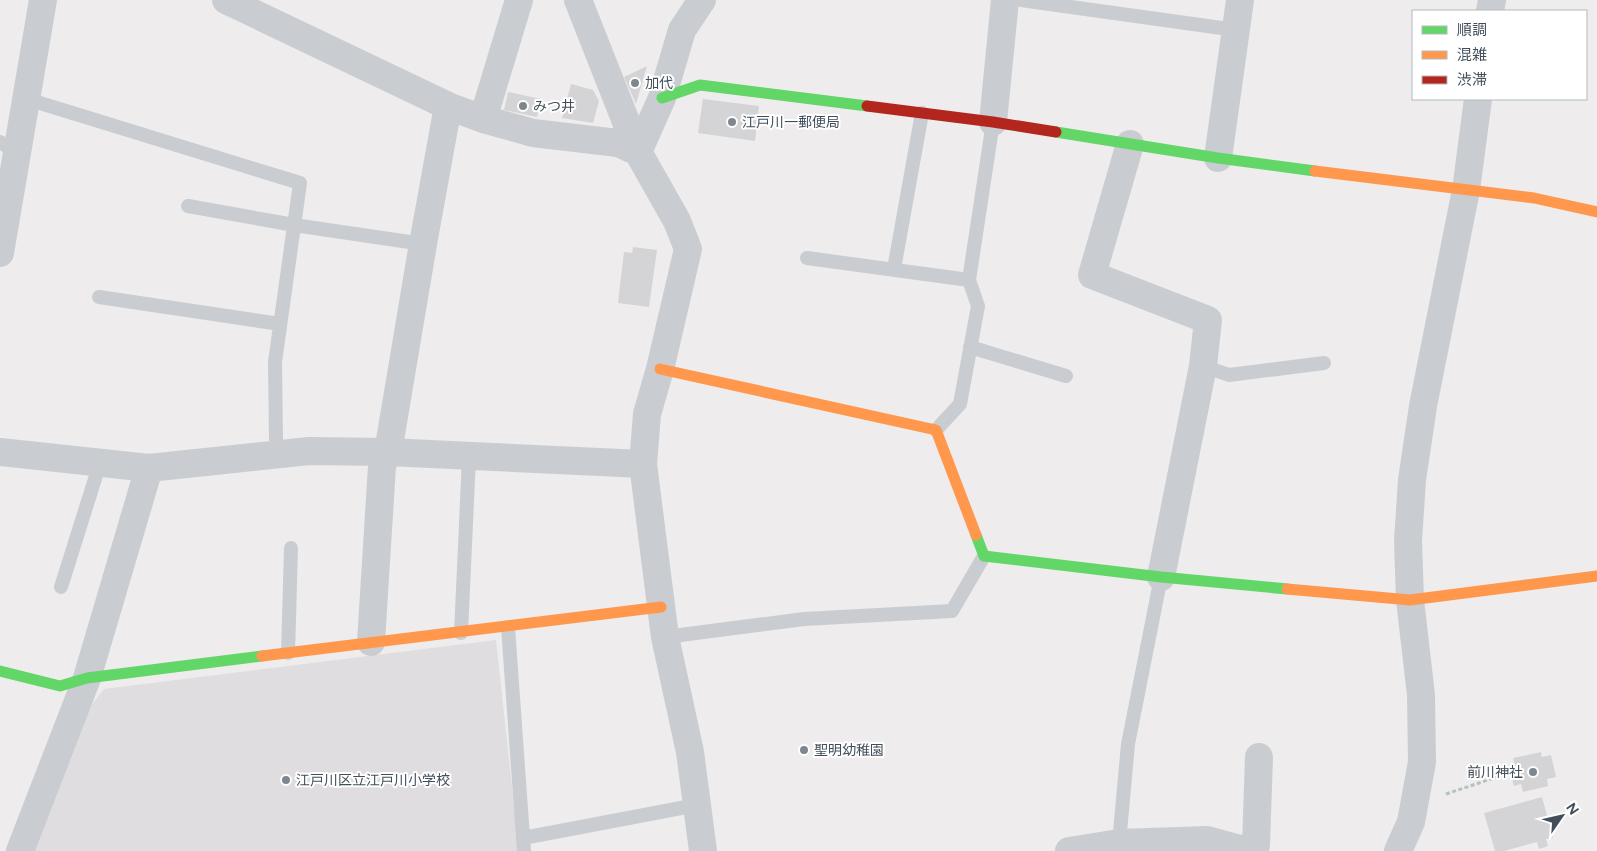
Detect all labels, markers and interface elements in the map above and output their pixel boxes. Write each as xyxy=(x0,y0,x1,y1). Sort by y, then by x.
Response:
legend xyxy=(1412,10,1587,100)
text: 順調 xyxy=(1457,21,1487,39)
text: 混雑 xyxy=(1457,46,1487,64)
text: 渋滞 xyxy=(1457,71,1487,89)
place label: 加代 xyxy=(645,75,673,92)
marker: 加代 xyxy=(629,77,641,89)
place label: みつ井 xyxy=(533,98,575,115)
marker: みつ井 xyxy=(517,100,529,112)
place label: 江戸川一郵便局 xyxy=(742,114,840,131)
marker: 江戸川一郵便局 xyxy=(726,116,738,128)
place label: 聖明幼稚園 xyxy=(814,742,884,759)
marker: 聖明幼稚園 xyxy=(798,744,810,756)
place label: 前川神社 xyxy=(1467,764,1523,781)
marker: 前川神社 xyxy=(1527,766,1539,778)
place label: 江戸川区立江戸川小学校 xyxy=(296,772,450,789)
marker: 江戸川区立江戸川小学校 xyxy=(280,774,292,786)
north arrow xyxy=(1537,791,1587,841)
text: N xyxy=(1562,800,1582,818)

